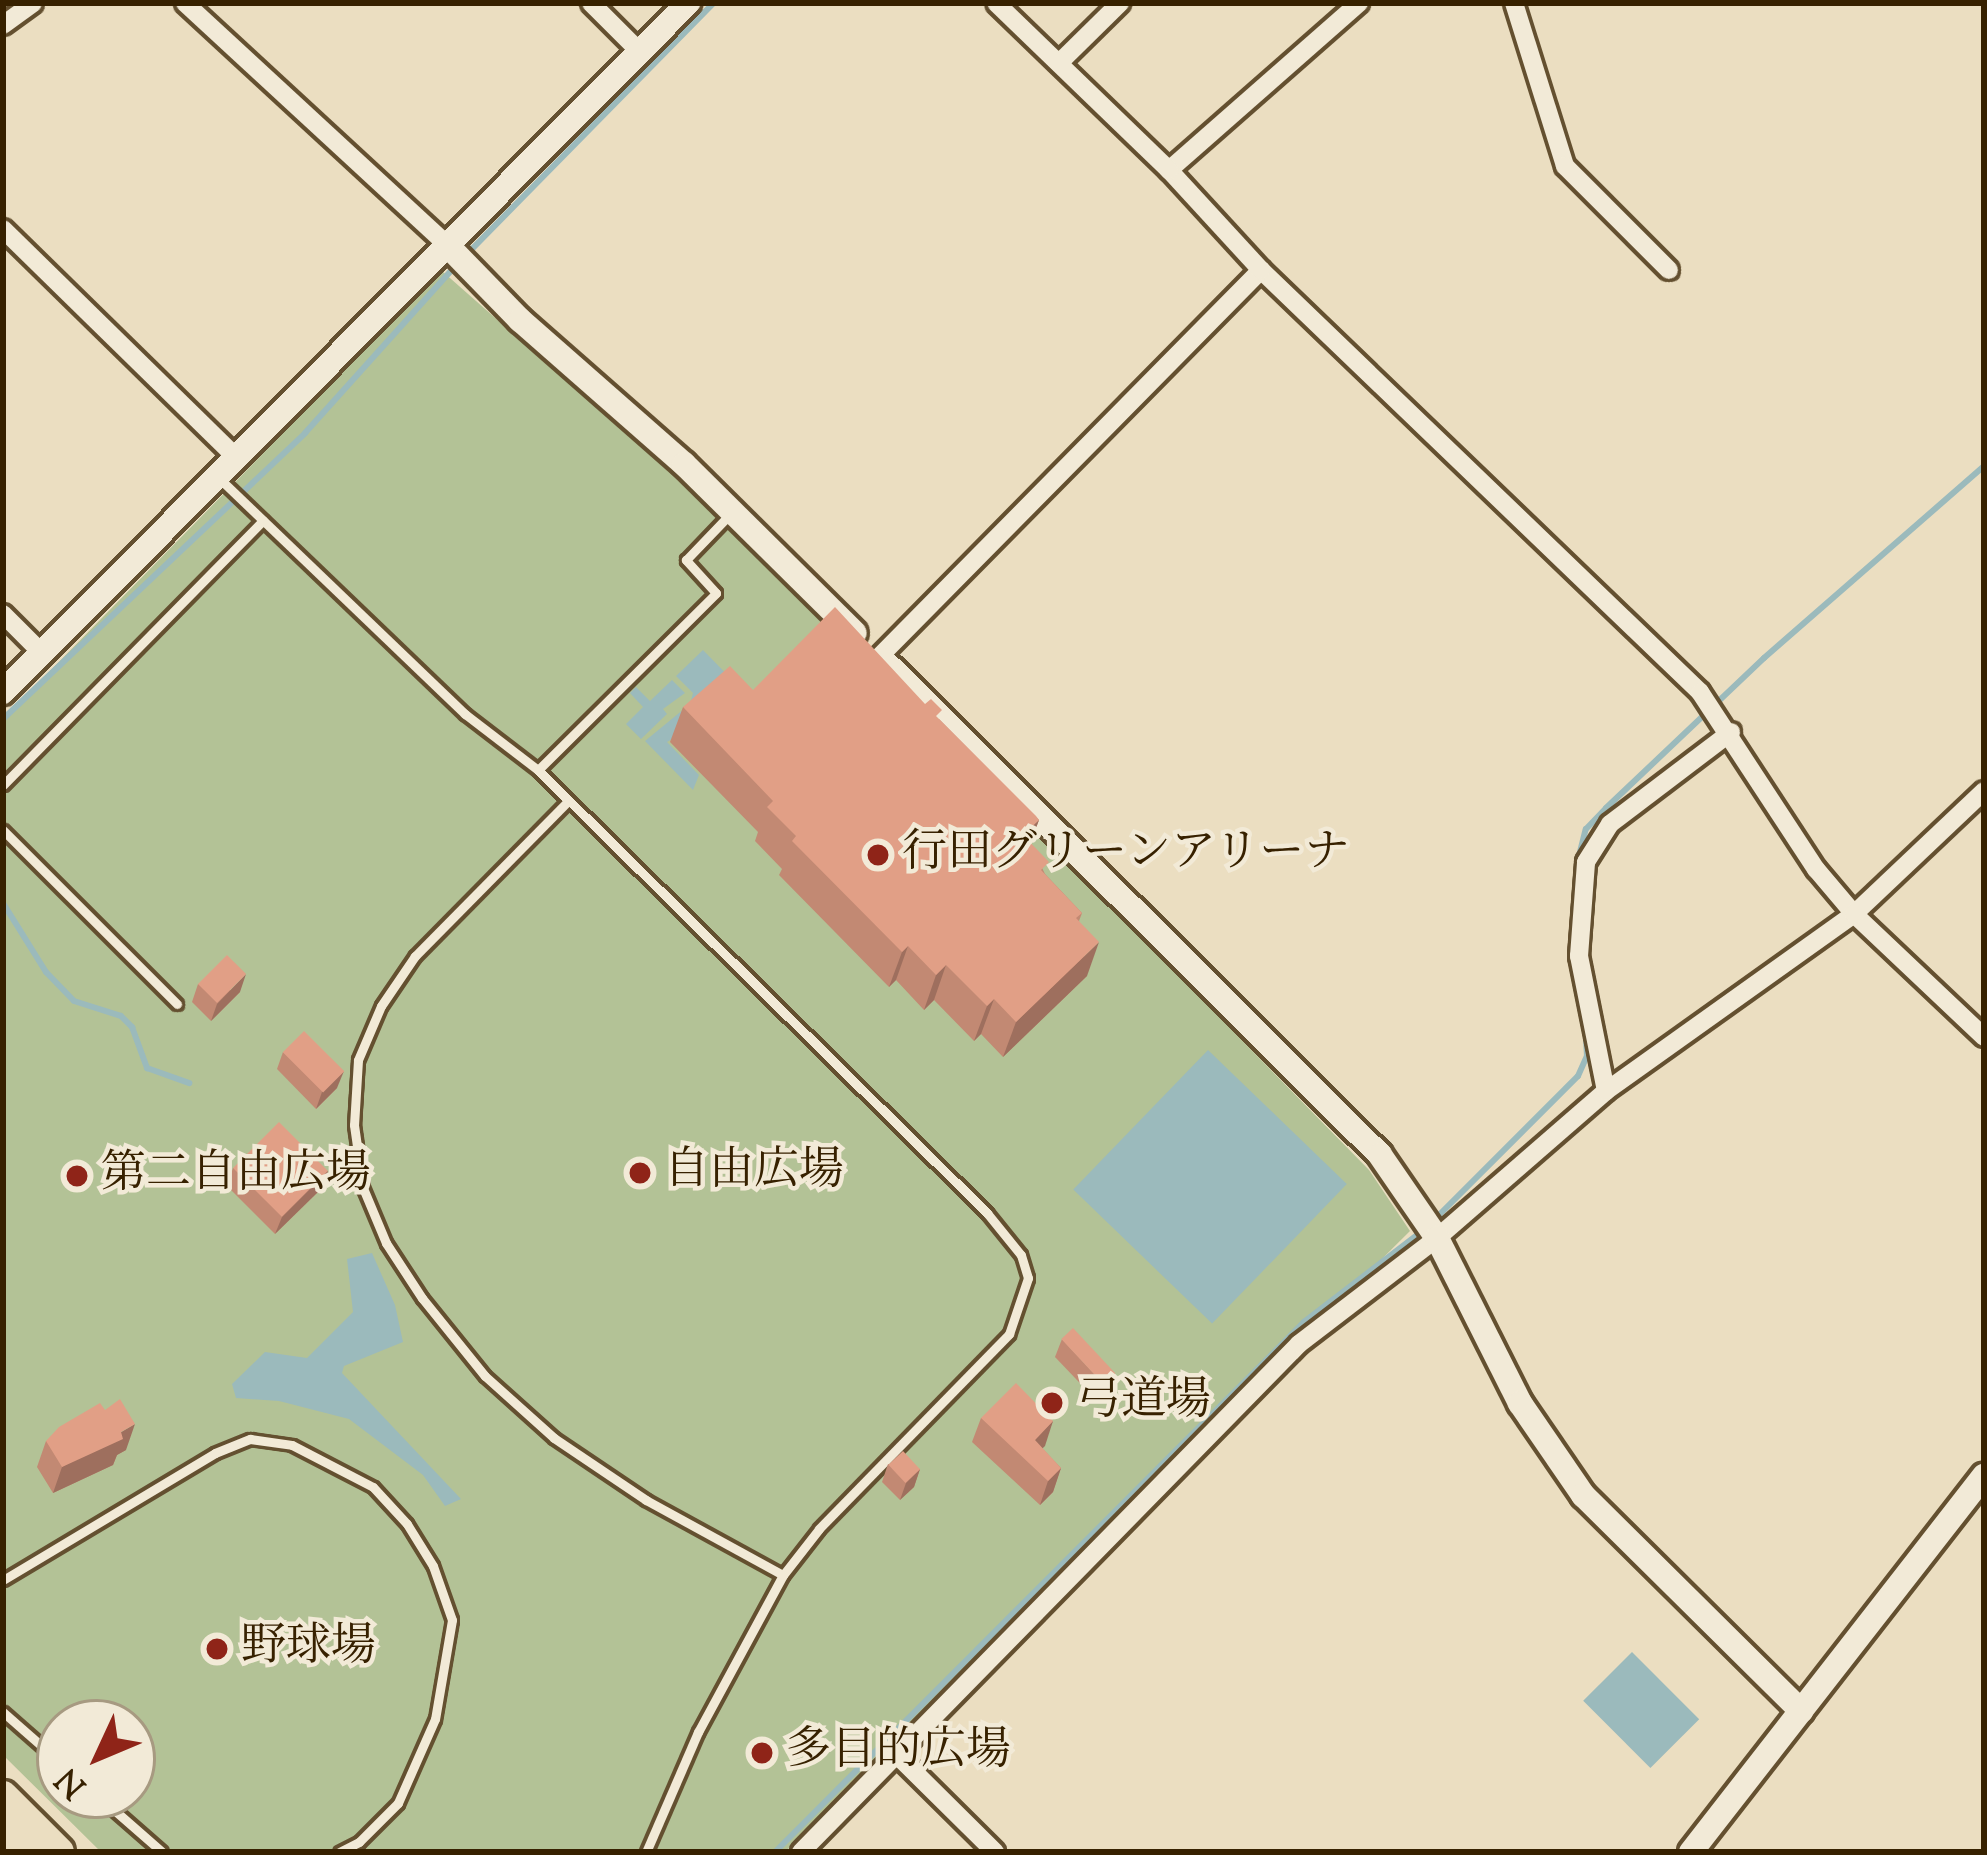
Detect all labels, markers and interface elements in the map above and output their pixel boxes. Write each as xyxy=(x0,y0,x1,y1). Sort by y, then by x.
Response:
place label: 行田グリーンアリーナ xyxy=(902,828,1352,882)
marker: 行田グリーンアリーナ xyxy=(865,842,891,868)
place label: 自由広場 xyxy=(664,1146,844,1200)
place label: 第二自由広場 xyxy=(101,1149,371,1203)
marker: 自由広場 xyxy=(627,1160,653,1186)
marker: 第二自由広場 xyxy=(64,1163,90,1189)
place label: 弓道場 xyxy=(1076,1376,1211,1430)
marker: 弓道場 xyxy=(1039,1390,1065,1416)
place label: 野球場 xyxy=(241,1622,376,1676)
marker: 野球場 xyxy=(204,1636,230,1662)
north arrow xyxy=(36,1699,156,1819)
place label: 多目的広場 xyxy=(786,1726,1011,1780)
marker: 多目的広場 xyxy=(749,1740,775,1766)
text: N xyxy=(46,1756,99,1808)

